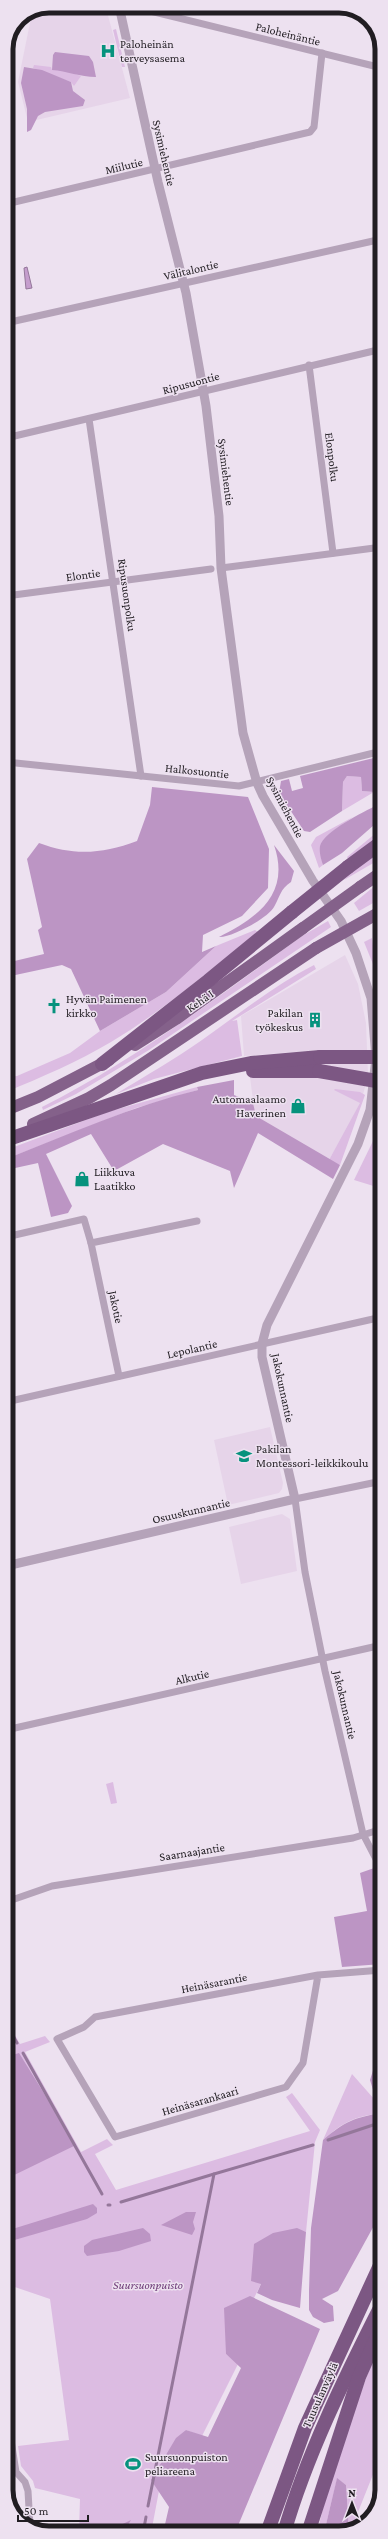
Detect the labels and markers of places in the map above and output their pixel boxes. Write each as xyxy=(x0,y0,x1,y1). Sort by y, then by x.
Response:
place label: Paloheinän terveysasema xyxy=(120,37,185,65)
hospital icon: Paloheinän terveysasema xyxy=(99,42,117,60)
place label: Hyvän Paimenen kirkko xyxy=(66,992,147,1020)
church icon: Hyvän Paimenen kirkko xyxy=(45,997,63,1015)
place label: Pakilan työkeskus xyxy=(255,1006,304,1034)
building icon: Pakilan työkeskus xyxy=(306,1011,324,1029)
place label: Automaalaamo Haverinen xyxy=(212,1092,287,1120)
shop icon: Automaalaamo Haverinen xyxy=(289,1097,307,1115)
place label: Liikkuva Laatikko xyxy=(94,1165,136,1193)
shop icon: Liikkuva Laatikko xyxy=(73,1170,91,1188)
place label: Pakilan Montessori-leikkikoulu xyxy=(256,1442,369,1470)
school or university icon: Pakilan Montessori-leikkikoulu xyxy=(235,1447,253,1465)
place label: Suursuonpuiston peliareena xyxy=(145,2450,228,2478)
sports icon: Suursuonpuiston peliareena xyxy=(124,2455,142,2473)

